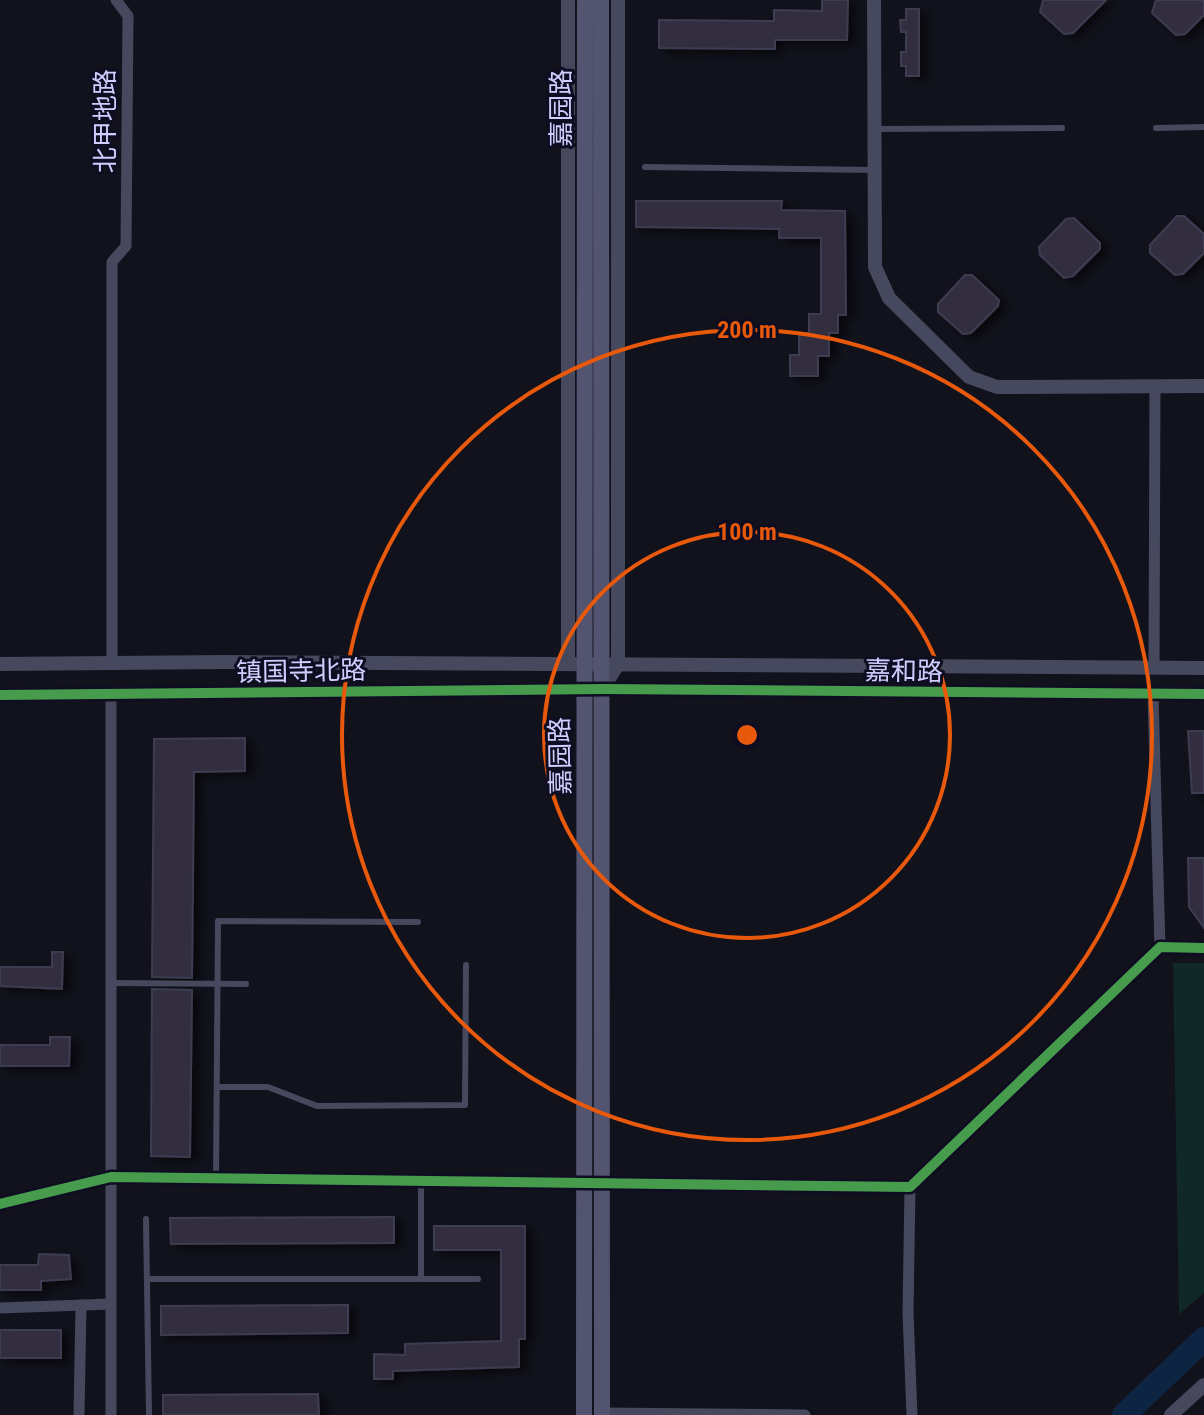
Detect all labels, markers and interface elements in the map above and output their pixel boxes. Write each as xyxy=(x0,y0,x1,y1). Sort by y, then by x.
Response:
street label: 北甲地路 xyxy=(90,69,120,173)
street label: 嘉园路 xyxy=(546,69,576,147)
text: 200 m xyxy=(717,316,777,344)
text: 100 m xyxy=(717,518,777,546)
street label: 镇国寺北路 xyxy=(236,655,366,687)
street label: 嘉和路 xyxy=(865,655,943,687)
street label: 嘉园路 xyxy=(544,717,576,795)
centre of rings xyxy=(733,721,761,749)

